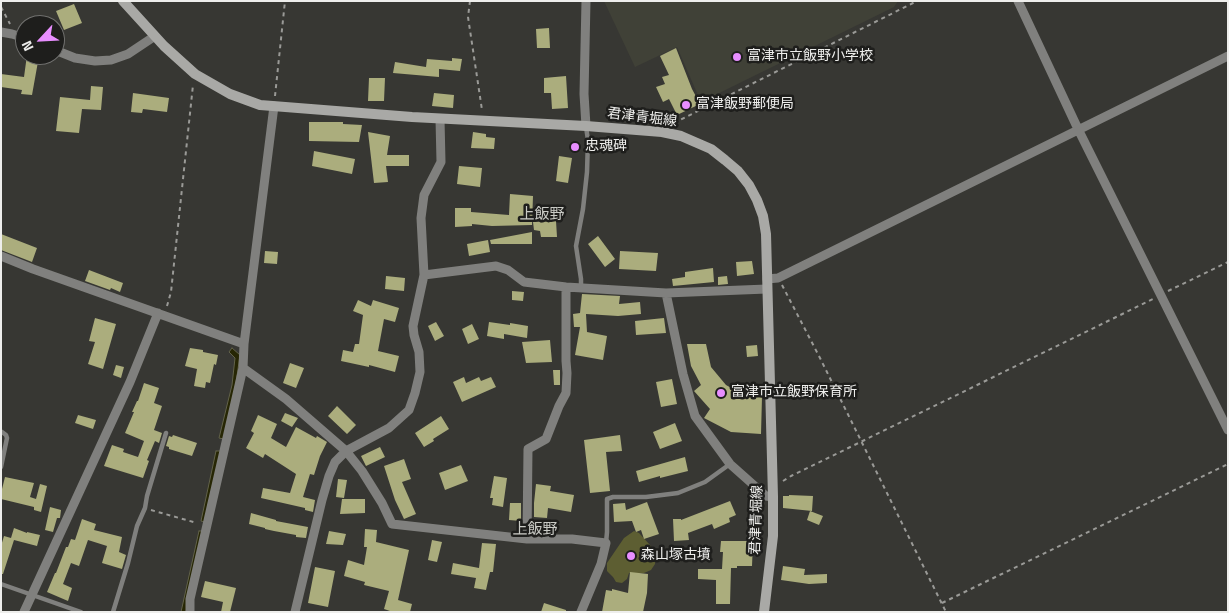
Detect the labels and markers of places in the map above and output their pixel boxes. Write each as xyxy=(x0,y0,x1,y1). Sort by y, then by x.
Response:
place label: 富津市立飯野小学校 xyxy=(747,49,873,65)
marker: 富津市立飯野小学校 xyxy=(731,51,743,63)
place label: 富津飯野郵便局 xyxy=(696,97,794,113)
marker: 富津飯野郵便局 xyxy=(680,99,692,111)
place label: 忠魂碑 xyxy=(585,139,627,155)
marker: 忠魂碑 xyxy=(569,141,581,153)
place label: 富津市立飯野保育所 xyxy=(731,385,857,401)
marker: 富津市立飯野保育所 xyxy=(715,387,727,399)
place label: 森山塚古墳 xyxy=(641,548,711,564)
marker: 森山塚古墳 xyxy=(625,550,637,562)

